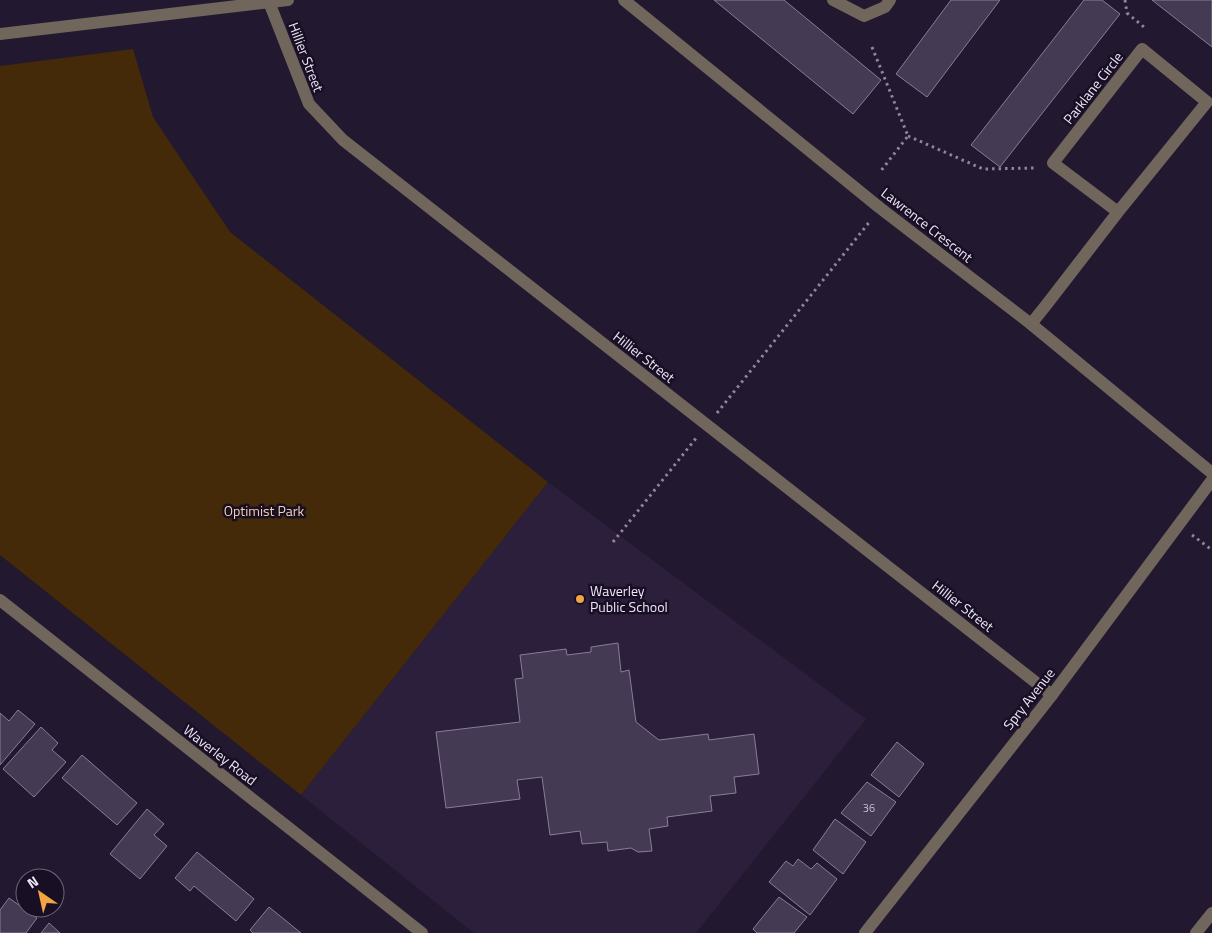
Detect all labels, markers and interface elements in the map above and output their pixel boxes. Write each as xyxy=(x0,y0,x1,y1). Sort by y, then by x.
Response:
street label: Hillier Street xyxy=(284,19,329,95)
street label: Parklane Circle xyxy=(1058,47,1128,128)
street label: Lawrence Crescent xyxy=(877,182,978,267)
street label: Hillier Street xyxy=(609,326,680,387)
park label: Optimist Park xyxy=(224,500,305,521)
street label: Hillier Street xyxy=(928,575,999,636)
place label: Waverley Public School xyxy=(590,580,668,617)
marker: Waverley Public School xyxy=(574,593,586,605)
street label: Spry Avenue xyxy=(998,663,1059,734)
street label: Waverley Road xyxy=(179,719,261,790)
house number: 36 xyxy=(863,800,875,816)
north arrow xyxy=(15,868,65,918)
text: N xyxy=(23,870,42,893)

